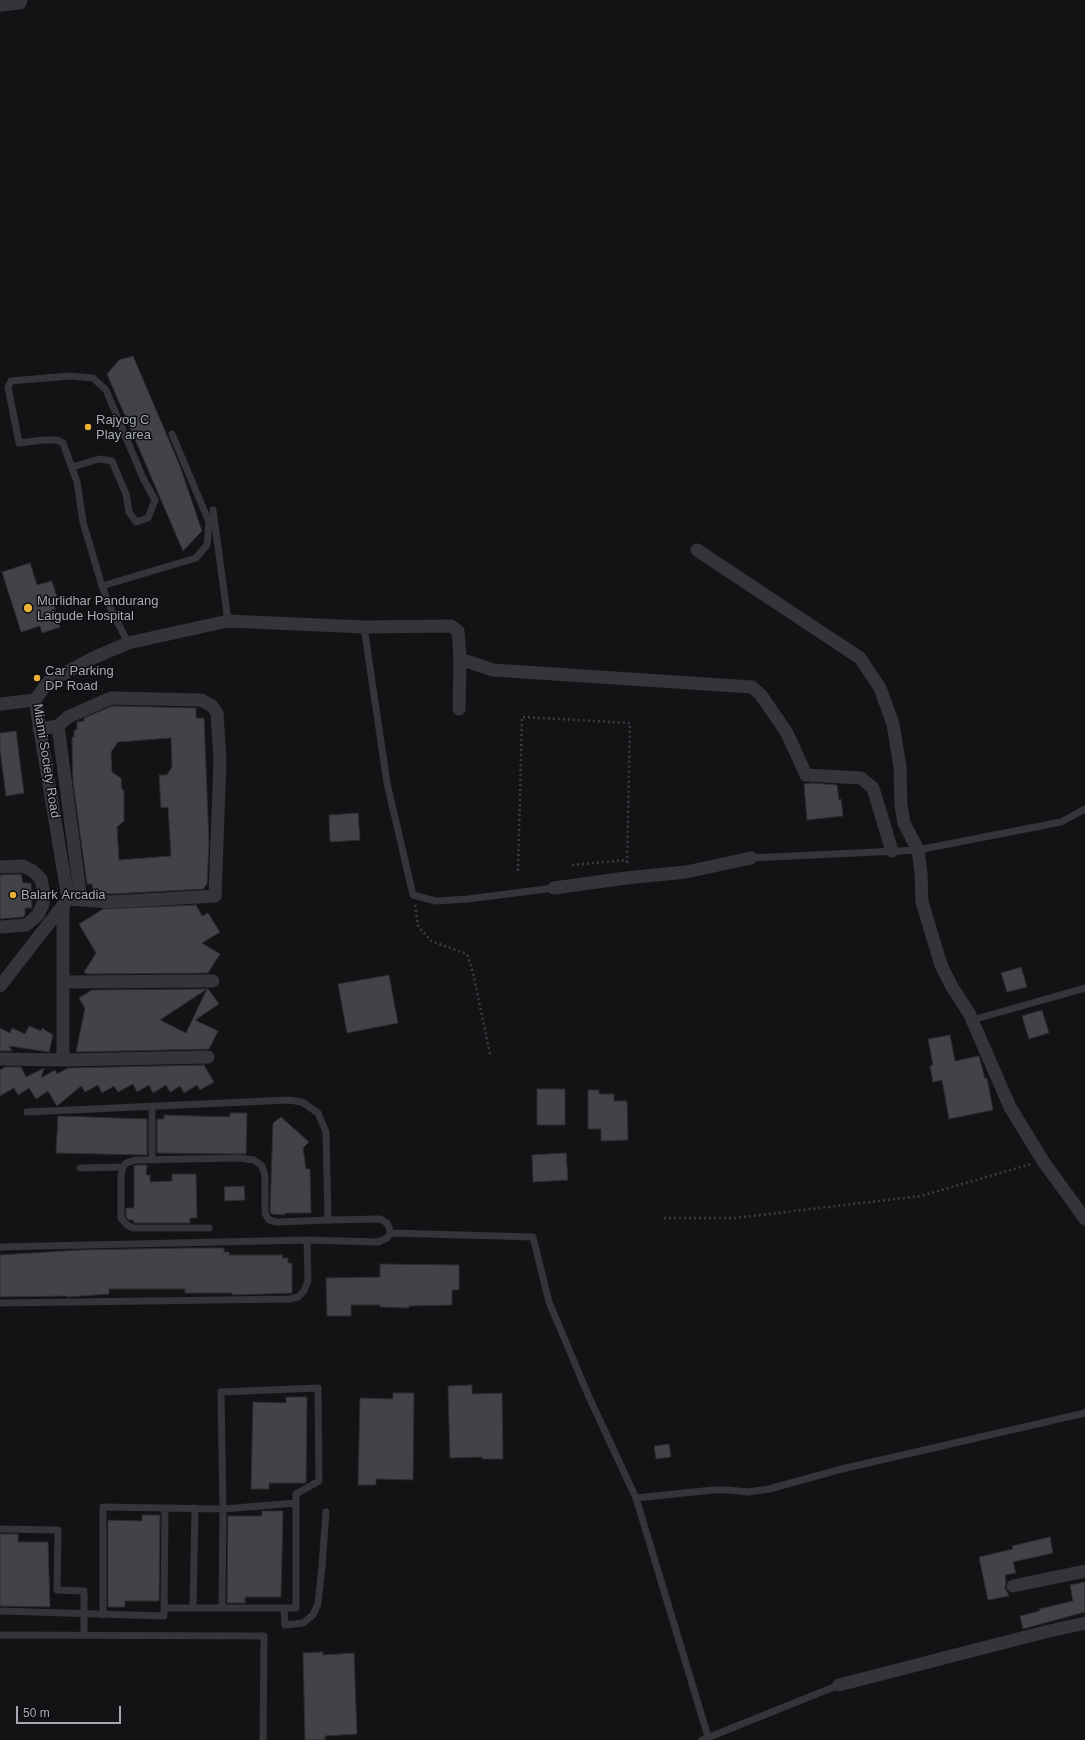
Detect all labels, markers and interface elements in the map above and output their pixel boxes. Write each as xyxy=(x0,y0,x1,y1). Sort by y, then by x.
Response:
place label: Rajyog C Play area xyxy=(96,412,151,443)
marker: Rajyog C Play area xyxy=(83,422,93,432)
place label: Murlidhar Pandurang Laigude Hospital xyxy=(37,593,158,624)
marker: Murlidhar Pandurang Laigude Hospital xyxy=(22,602,34,614)
place label: Car Parking DP Road xyxy=(45,663,114,694)
marker: Car Parking DP Road xyxy=(32,673,42,683)
street label: Miami Society Road xyxy=(29,703,63,819)
place label: Balark Arcadia xyxy=(21,887,106,903)
marker: Balark Arcadia xyxy=(8,890,18,900)
scale bar xyxy=(18,1698,123,1724)
text: 50 m xyxy=(23,1706,50,1720)

